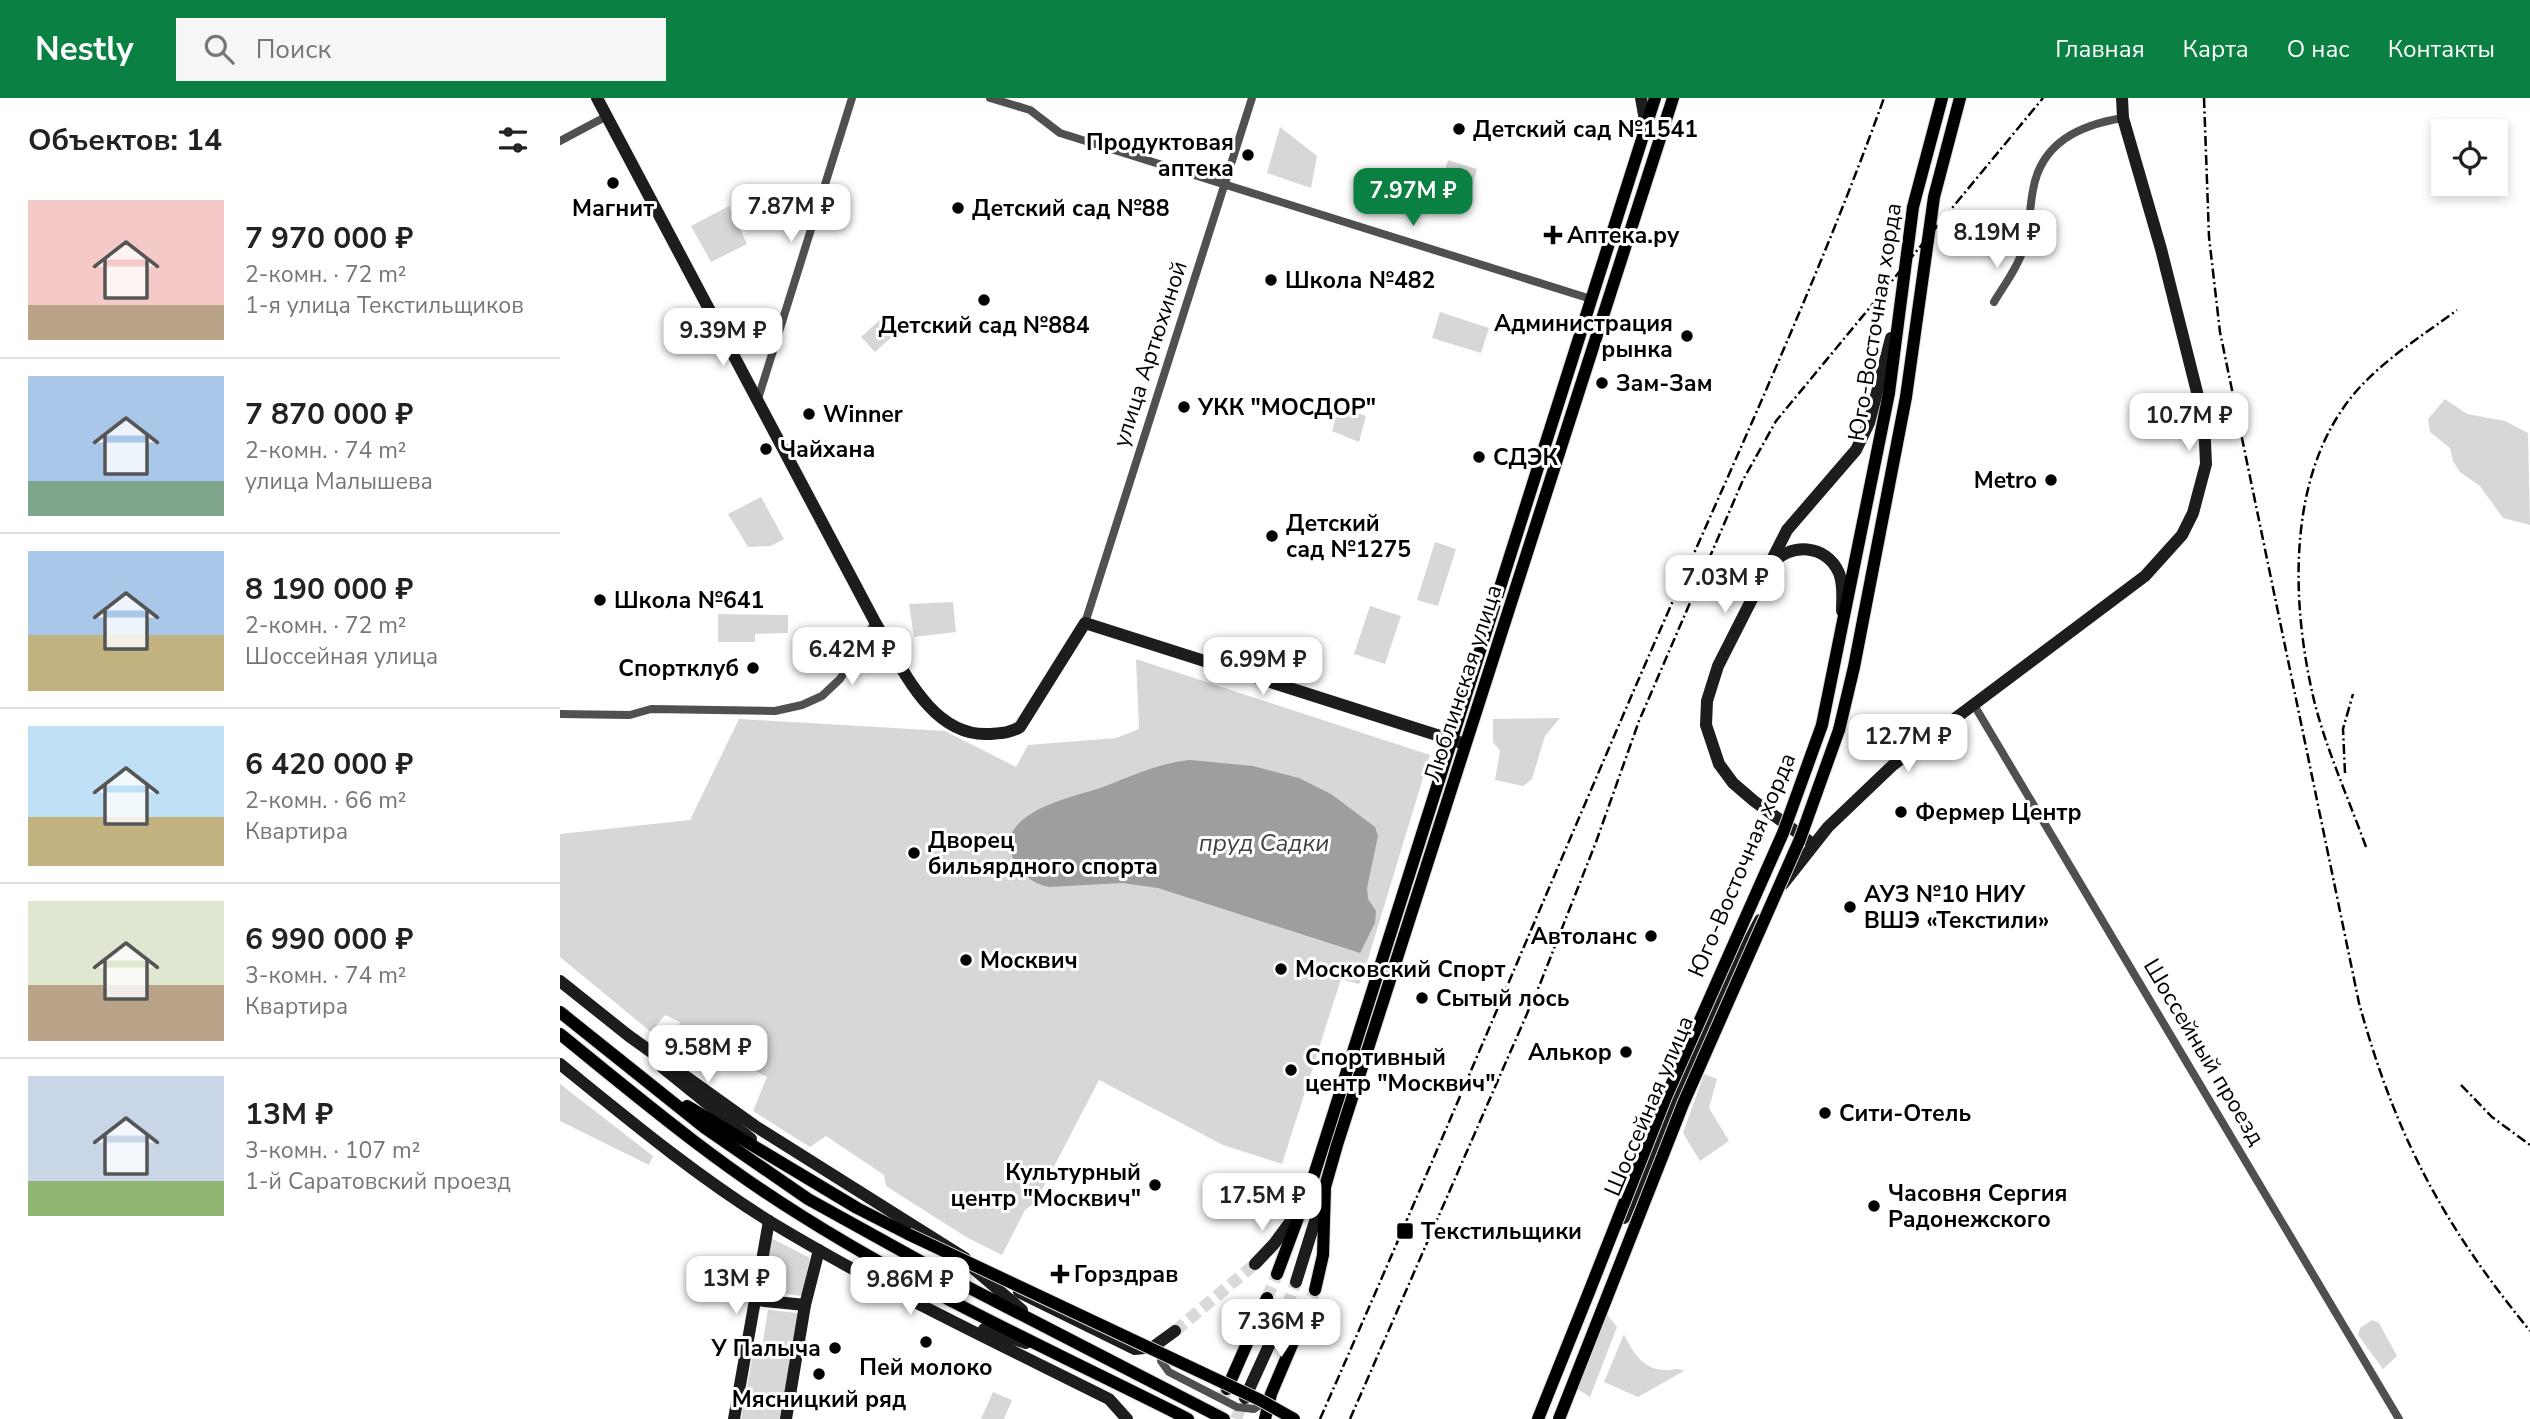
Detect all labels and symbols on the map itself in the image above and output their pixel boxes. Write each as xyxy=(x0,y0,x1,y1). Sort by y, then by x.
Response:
place label: Детский сад №1541 xyxy=(1473,114,1698,145)
marker: Детский сад №1541 xyxy=(1451,121,1467,137)
place label: Продуктовая аптека xyxy=(1086,127,1234,184)
marker: Продуктовая аптека xyxy=(1240,147,1256,163)
pin: 7.97M ₽ xyxy=(1348,169,1478,228)
marker: Магнит xyxy=(605,175,621,191)
pin: 7.87M ₽ xyxy=(726,184,856,244)
place label: Магнит xyxy=(572,193,654,224)
place label: Детский сад №88 xyxy=(972,193,1169,224)
marker: Детский сад №88 xyxy=(950,200,966,216)
street label: Юго-Восточная хорда xyxy=(1841,201,1909,443)
pin: 8.19M ₽ xyxy=(1932,211,2062,270)
place label: Аптека.ру xyxy=(1567,220,1680,251)
marker: Аптека.ру xyxy=(1545,227,1561,243)
street label: улица Артюхиной xyxy=(1105,257,1195,451)
place label: Школа №482 xyxy=(1285,265,1435,296)
marker: Школа №482 xyxy=(1263,272,1279,288)
marker: Детский сад №884 xyxy=(976,292,992,308)
pin: 9.39M ₽ xyxy=(658,308,788,368)
place label: Администрация рынка xyxy=(1494,308,1673,365)
place label: Детский сад №884 xyxy=(878,310,1090,341)
marker: Администрация рынка xyxy=(1679,328,1695,344)
place label: Зам-Зам xyxy=(1616,368,1712,399)
marker: Зам-Зам xyxy=(1594,375,1610,391)
place label: УКК "МОСДОР" xyxy=(1197,392,1376,423)
pin: 10.7M ₽ xyxy=(2124,394,2254,453)
place label: Winner xyxy=(823,399,903,430)
marker: УКК "МОСДОР" xyxy=(1176,399,1192,415)
marker: Winner xyxy=(801,406,817,422)
place label: Чайхана xyxy=(780,434,875,465)
marker: Чайхана xyxy=(758,441,774,457)
place label: СДЭК xyxy=(1493,442,1559,473)
marker: СДЭК xyxy=(1471,449,1487,465)
place label: Metro xyxy=(1974,465,2037,496)
marker: Metro xyxy=(2043,472,2059,488)
place label: Детский сад №1275 xyxy=(1286,508,1411,565)
marker: Детский сад №1275 xyxy=(1264,528,1280,544)
pin: 7.03M ₽ xyxy=(1660,556,1790,615)
street label: Люблинская улица xyxy=(1417,580,1509,786)
place label: Школа №641 xyxy=(614,585,764,616)
marker: Школа №641 xyxy=(592,592,608,608)
pin: 6.42M ₽ xyxy=(787,628,917,687)
pin: 6.99M ₽ xyxy=(1198,638,1328,697)
place label: Спортклуб xyxy=(618,653,739,684)
marker: Спортклуб xyxy=(745,660,761,676)
pin: 12.7M ₽ xyxy=(1843,714,1973,774)
street label: Юго-Восточная хорда xyxy=(1681,748,1803,982)
place label: Фермер Центр xyxy=(1915,797,2082,828)
marker: Фермер Центр xyxy=(1893,804,1909,820)
place label: Дворец бильярдного спорта xyxy=(928,825,1158,882)
water label: пруд Садки xyxy=(1199,827,1329,859)
marker: Дворец бильярдного спорта xyxy=(906,845,922,861)
place label: АУЗ №10 НИУ ВШЭ «Текстили» xyxy=(1864,879,2049,936)
marker: АУЗ №10 НИУ ВШЭ «Текстили» xyxy=(1842,899,1858,915)
place label: Автоланс xyxy=(1531,921,1637,952)
marker: Автоланс xyxy=(1643,928,1659,944)
place label: Москвич xyxy=(980,945,1078,976)
marker: Москвич xyxy=(958,952,974,968)
street label: Шоссейный проезд xyxy=(2136,953,2272,1151)
place label: Московский Спорт xyxy=(1295,954,1505,985)
marker: Московский Спорт xyxy=(1273,961,1289,977)
place label: Сытый лось xyxy=(1436,983,1570,1014)
marker: Сытый лось xyxy=(1414,990,1430,1006)
street label: Шоссейная улица xyxy=(1597,1011,1701,1201)
pin: 9.58M ₽ xyxy=(643,1026,773,1085)
place label: Алькор xyxy=(1528,1037,1612,1068)
place label: Спортивный центр "Москвич" xyxy=(1305,1042,1496,1099)
marker: Алькор xyxy=(1618,1044,1634,1060)
marker: Спортивный центр "Москвич" xyxy=(1283,1062,1299,1078)
place label: Сити-Отель xyxy=(1839,1098,1971,1129)
marker: Сити-Отель xyxy=(1817,1105,1833,1121)
place label: Культурный центр "Москвич" xyxy=(950,1157,1141,1214)
pin: 17.5M ₽ xyxy=(1197,1174,1327,1233)
marker: Культурный центр "Москвич" xyxy=(1147,1177,1163,1193)
place label: Часовня Сергия Радонежского xyxy=(1888,1178,2067,1235)
marker: Часовня Сергия Радонежского xyxy=(1866,1198,1882,1214)
place label: Текстильщики xyxy=(1421,1216,1582,1247)
marker: Текстильщики xyxy=(1395,1221,1415,1241)
pin: 13M ₽ xyxy=(687,1256,785,1316)
pin: 9.86M ₽ xyxy=(845,1258,975,1317)
place label: Горздрав xyxy=(1074,1259,1178,1290)
marker: Горздрав xyxy=(1052,1266,1068,1282)
pin: 7.36M ₽ xyxy=(1216,1300,1346,1359)
place label: У Палыча xyxy=(710,1333,821,1364)
marker: Пей молоко xyxy=(918,1334,934,1350)
marker: У Палыча xyxy=(827,1340,843,1356)
place label: Пей молоко xyxy=(859,1352,993,1383)
marker: Мясницкий ряд xyxy=(811,1366,827,1382)
place label: Мясницкий ряд xyxy=(732,1384,906,1415)

